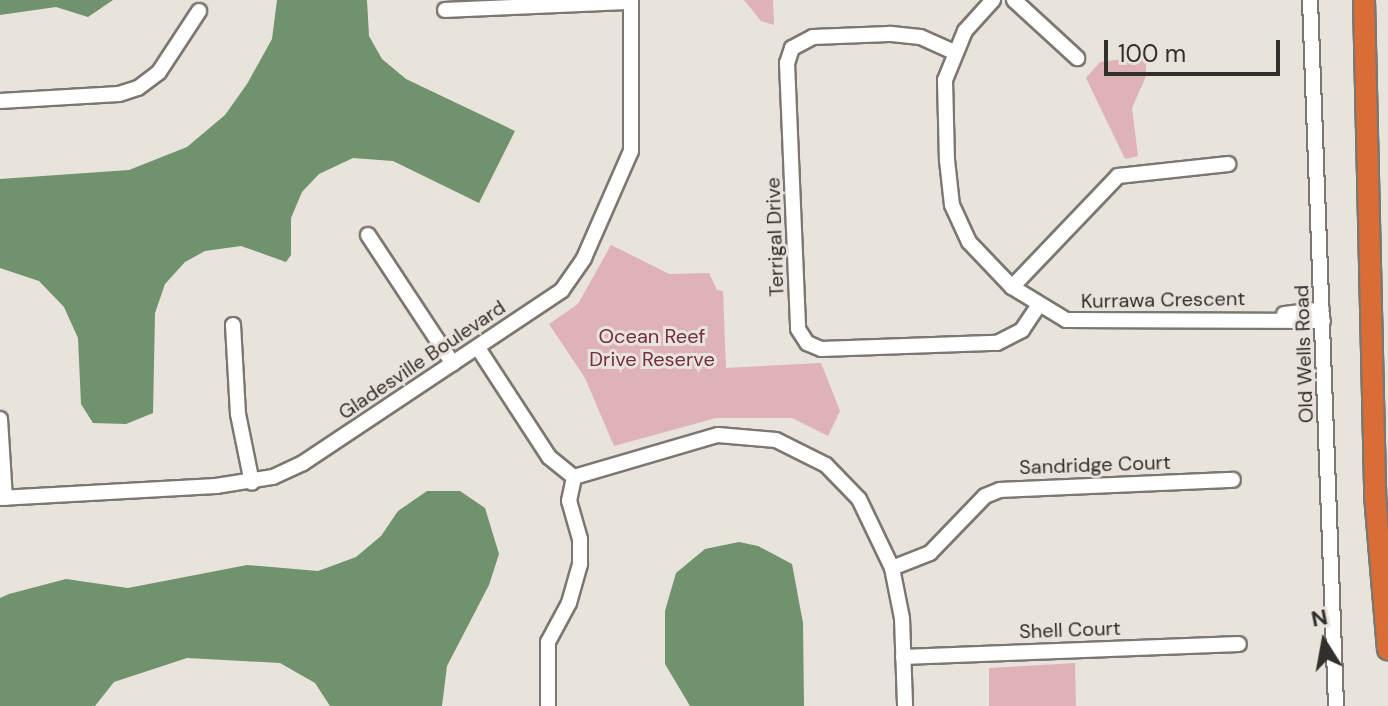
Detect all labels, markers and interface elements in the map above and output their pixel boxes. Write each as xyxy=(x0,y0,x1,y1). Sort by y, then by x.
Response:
scale bar xyxy=(1108,24,1284,74)
text: 100 m xyxy=(1118,38,1186,69)
street label: Terrigal Drive xyxy=(761,177,789,297)
street label: Old Wells Road xyxy=(1290,284,1318,424)
street label: Kurrawa Crescent xyxy=(1081,287,1245,313)
street label: Gladesville Boulevard xyxy=(334,295,510,425)
park label: Ocean Reef Drive Reserve xyxy=(589,324,715,371)
street label: Sandridge Court xyxy=(1019,450,1171,480)
north arrow xyxy=(1284,602,1364,682)
text: N xyxy=(1309,602,1330,634)
street label: Shell Court xyxy=(1019,616,1121,644)

